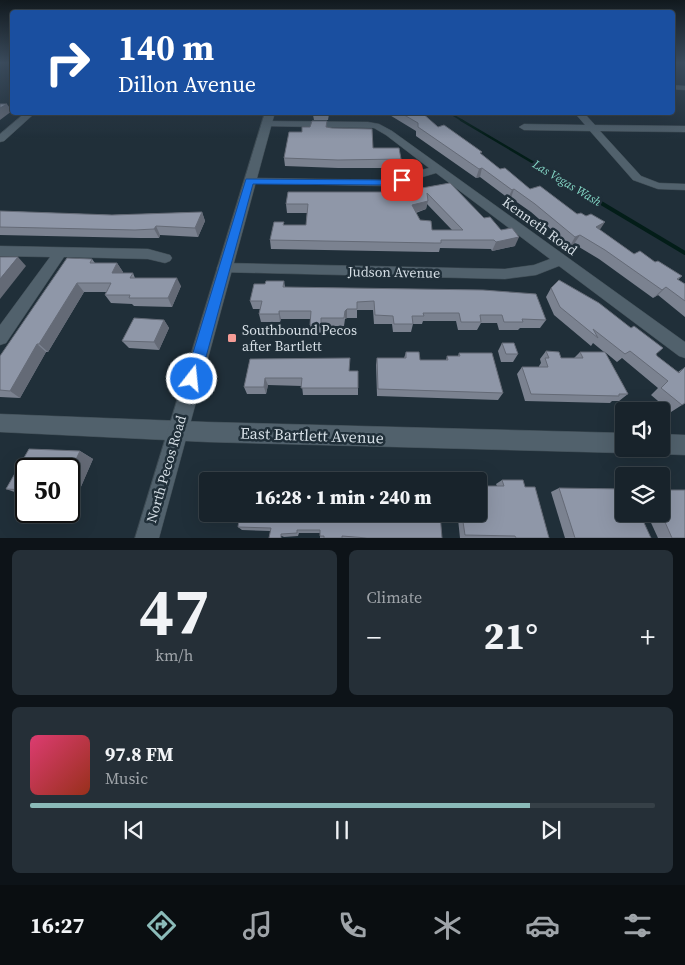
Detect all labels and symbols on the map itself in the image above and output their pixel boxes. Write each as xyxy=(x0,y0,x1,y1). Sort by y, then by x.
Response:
water label: Las Vegas Wash xyxy=(529,156,605,210)
pin xyxy=(381,159,423,201)
street label: Kenneth Road xyxy=(498,192,582,260)
street label: Judson Avenue xyxy=(347,261,440,283)
place label: Southbound Pecos after Bartlett xyxy=(242,320,357,356)
marker: Southbound Pecos after Bartlett xyxy=(226,332,238,344)
position arrow xyxy=(165,352,217,404)
street label: North Pecos Road xyxy=(141,413,191,525)
street label: East Bartlett Avenue xyxy=(240,421,384,449)
speed limit sign: 50 xyxy=(15,458,80,523)

